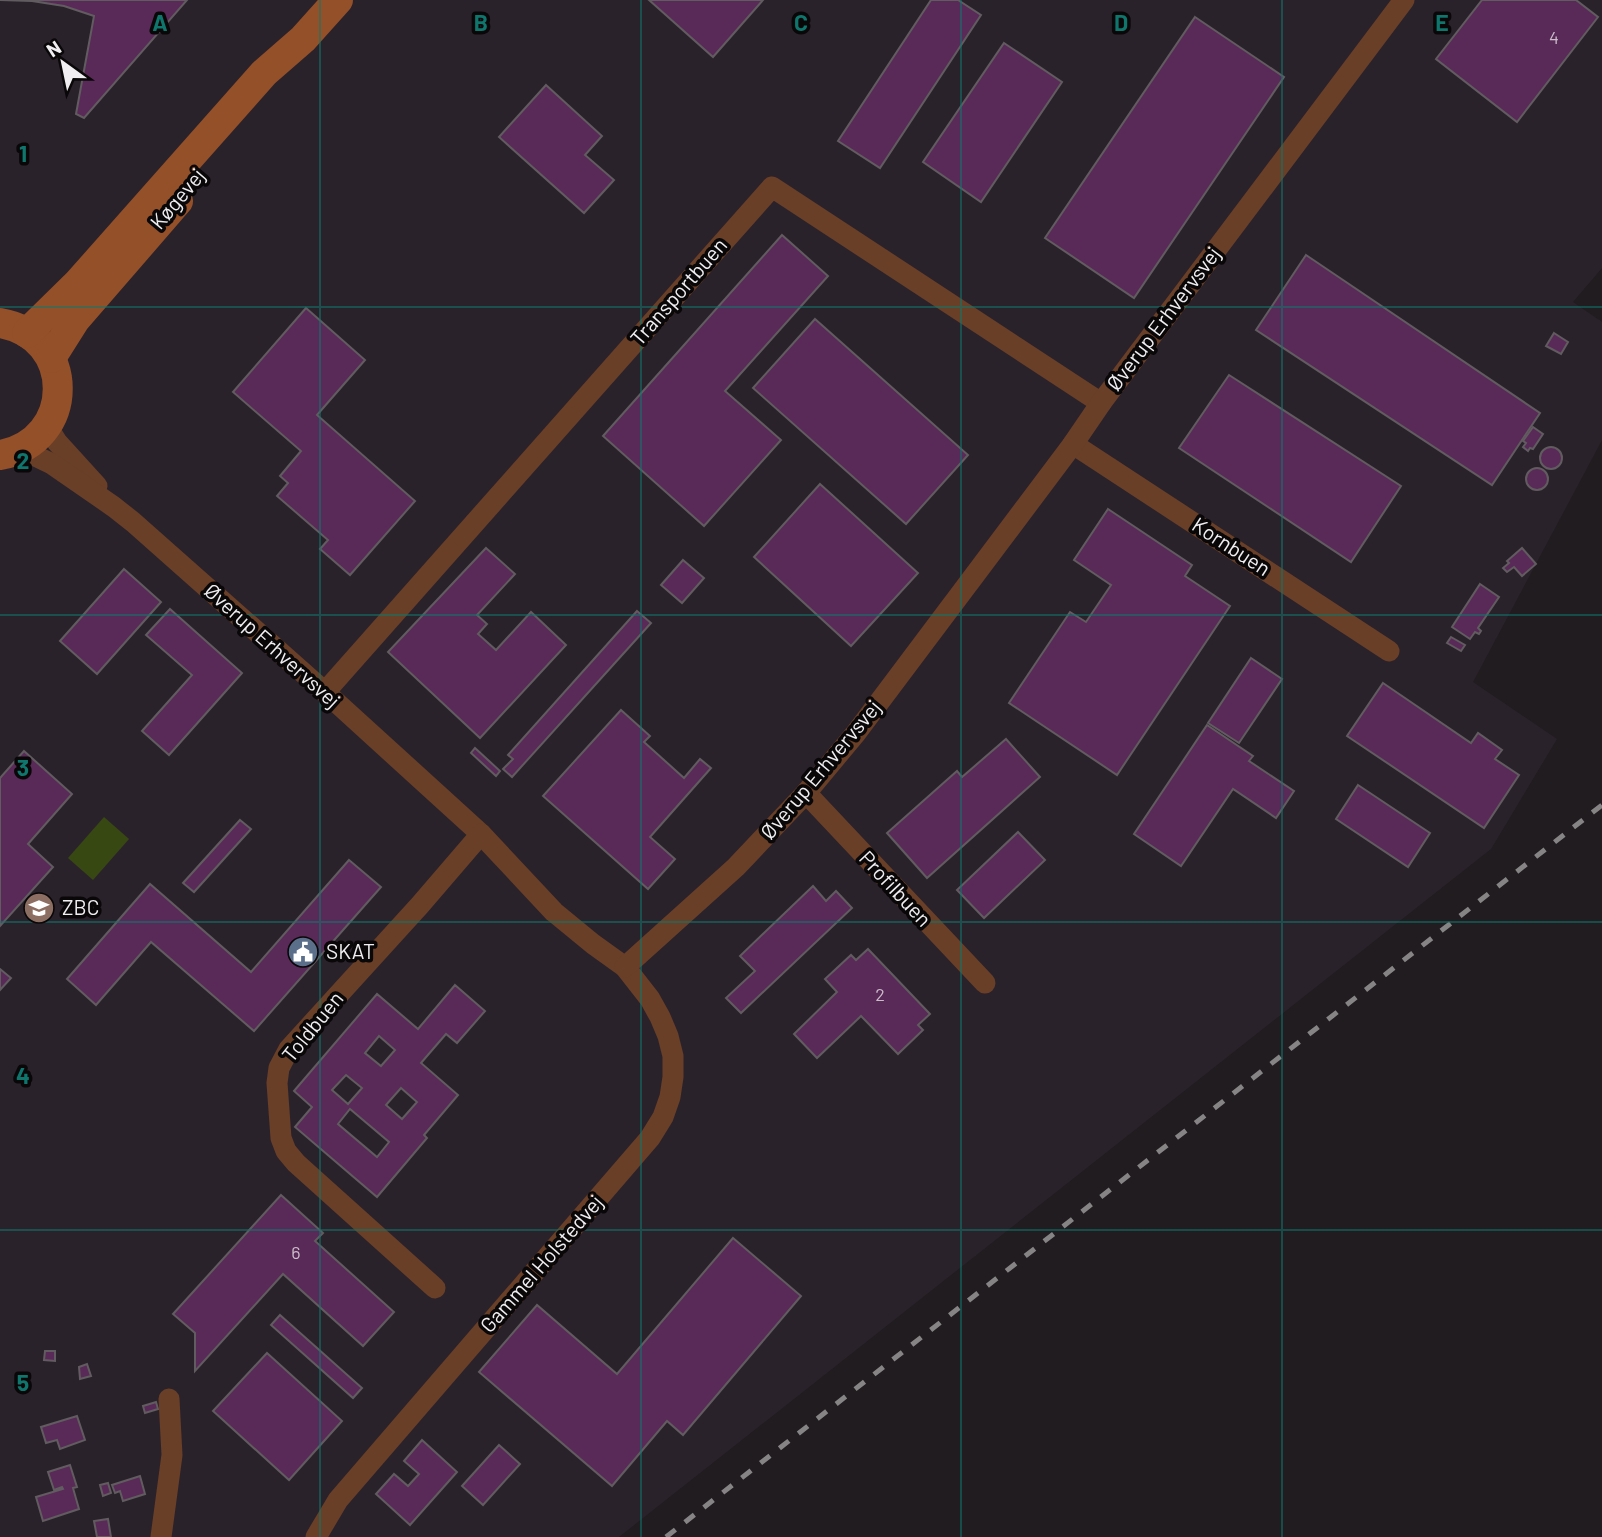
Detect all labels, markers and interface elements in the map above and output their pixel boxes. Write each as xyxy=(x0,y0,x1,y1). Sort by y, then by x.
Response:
text: A xyxy=(152,8,168,36)
text: B xyxy=(474,8,488,36)
text: C xyxy=(794,8,808,36)
text: D xyxy=(1114,8,1128,36)
text: E xyxy=(1435,8,1449,36)
house number: 4 xyxy=(1549,26,1559,48)
north arrow xyxy=(28,28,98,98)
text: N xyxy=(42,35,65,61)
text: 1 xyxy=(19,139,27,167)
street label: Køgevej xyxy=(144,163,209,234)
street label: Transportbuen xyxy=(624,232,731,350)
street label: Øverup Erhvervsvej xyxy=(1101,241,1225,395)
text: 2 xyxy=(17,446,29,474)
street label: Kornbuen xyxy=(1188,511,1276,580)
street label: Øverup Erhvervsvej xyxy=(200,577,346,712)
street label: Øverup Erhvervsvej xyxy=(754,694,885,844)
text: 3 xyxy=(17,753,29,781)
street label: Profilbuen xyxy=(855,845,937,931)
school or university icon: ZBC xyxy=(22,891,56,925)
place label: ZBC xyxy=(62,894,99,919)
public building icon: SKAT xyxy=(286,935,320,969)
place label: SKAT xyxy=(326,938,375,963)
house number: 2 xyxy=(875,983,885,1005)
street label: Toldbuen xyxy=(276,986,348,1066)
text: 4 xyxy=(16,1061,30,1089)
street label: Gammel Holstedvej xyxy=(474,1189,607,1337)
house number: 6 xyxy=(291,1241,301,1263)
text: 5 xyxy=(17,1368,29,1396)

